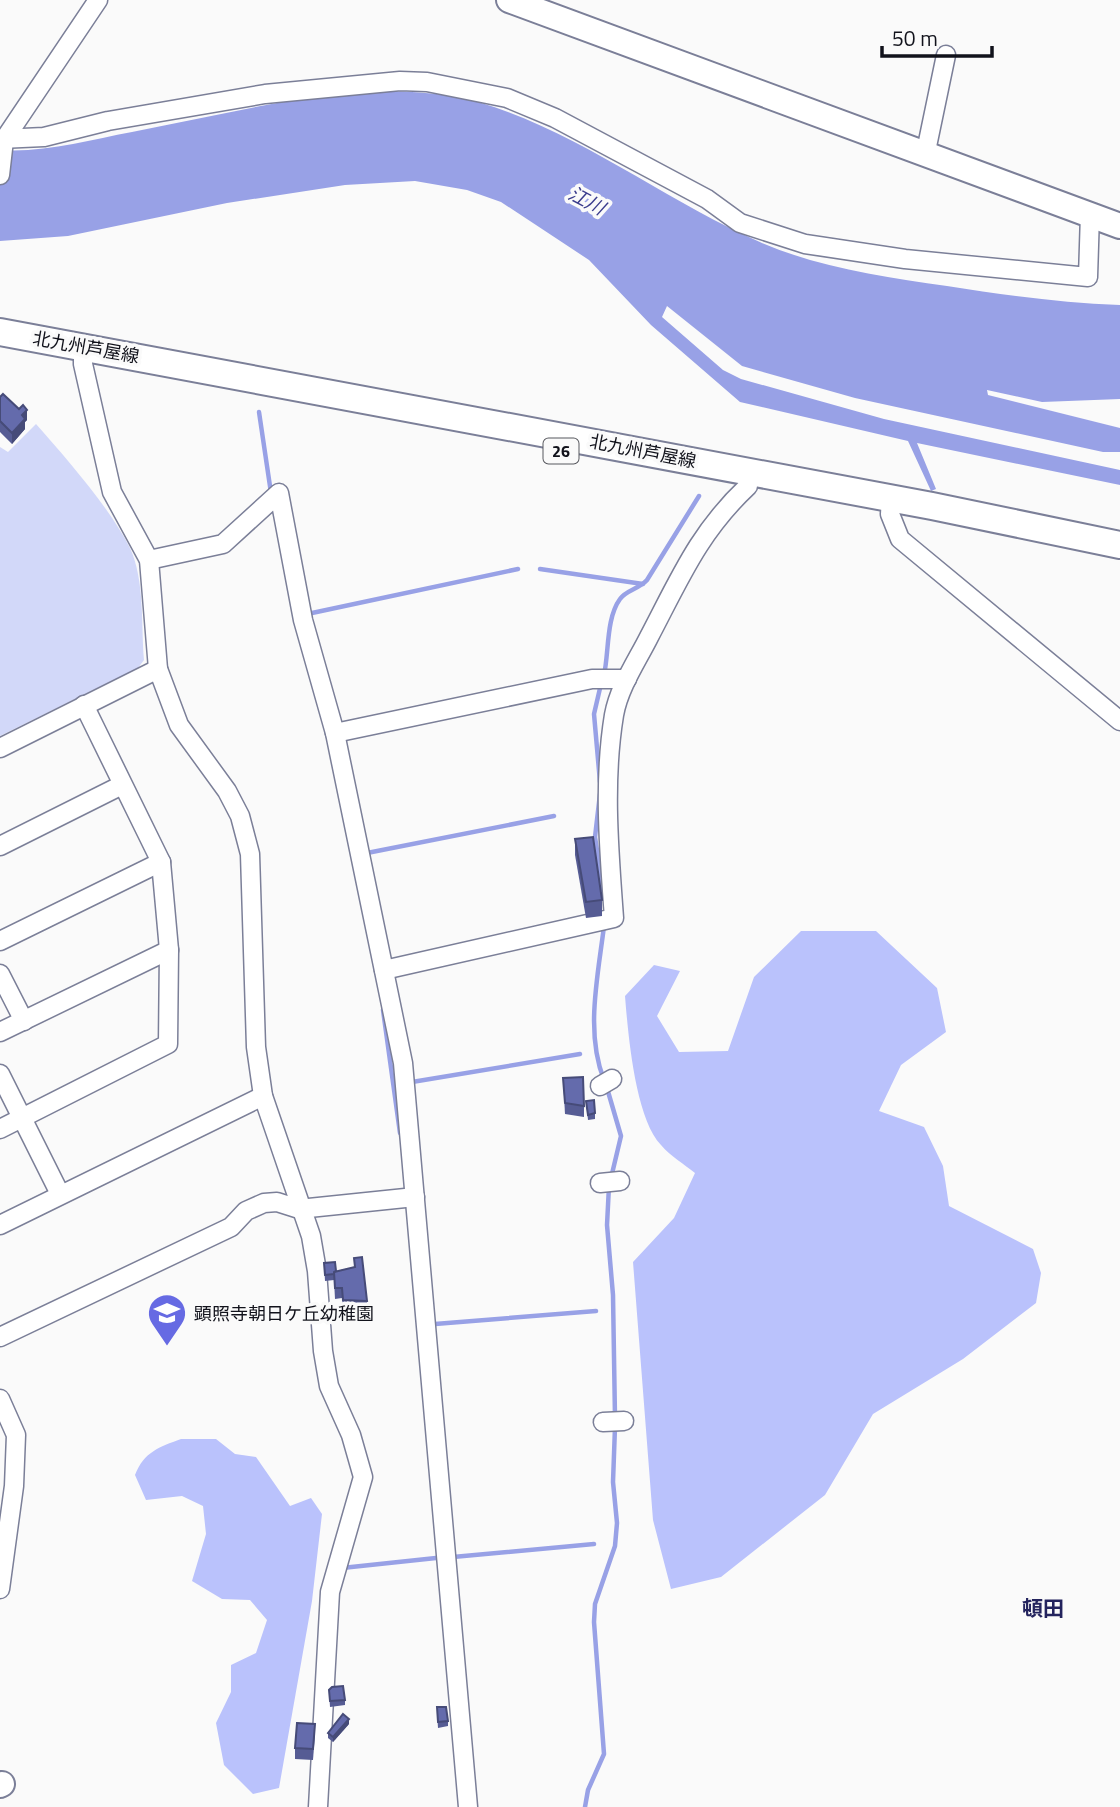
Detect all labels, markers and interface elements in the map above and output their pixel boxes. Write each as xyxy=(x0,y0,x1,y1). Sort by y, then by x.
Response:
scale bar xyxy=(882,14,992,58)
text: 50 m xyxy=(892,22,938,54)
water label: 江川 xyxy=(563,178,612,223)
street label: 北九州芦屋線 xyxy=(30,324,142,370)
street label: 北九州芦屋線 xyxy=(587,427,699,475)
road number: 26 xyxy=(544,438,578,464)
school or university icon: 顕照寺朝日ケ丘幼稚園 xyxy=(146,1292,188,1347)
place label: 顕照寺朝日ケ丘幼稚園 xyxy=(194,1300,374,1327)
district label: 頓田 xyxy=(1022,1592,1064,1624)

